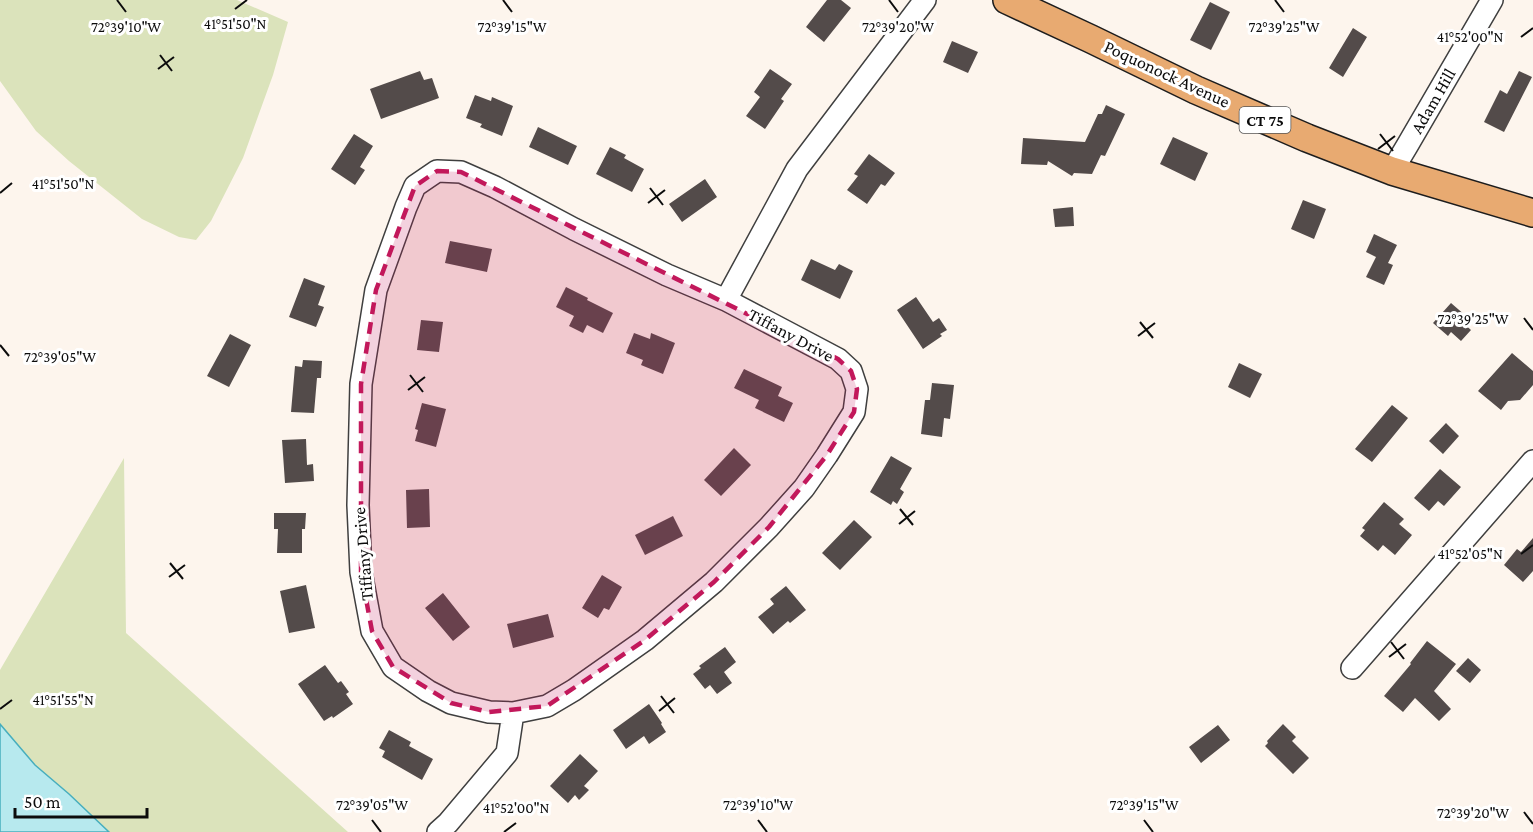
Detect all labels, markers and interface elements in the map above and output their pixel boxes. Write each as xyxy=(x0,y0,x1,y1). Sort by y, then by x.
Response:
text: 41°51'50"N xyxy=(204,16,267,32)
text: 72°39'10"W xyxy=(91,19,161,35)
text: 72°39'15"W xyxy=(478,19,547,35)
text: 72°39'20"W xyxy=(862,19,934,35)
text: 72°39'25"W xyxy=(1249,19,1320,35)
text: 41°52'00"N xyxy=(1437,29,1504,45)
street label: Poquonock Avenue xyxy=(1101,36,1233,112)
street label: Adam Hill xyxy=(1406,65,1460,137)
road number: CT 75 xyxy=(1240,107,1290,133)
text: 41°51'50"N xyxy=(32,176,95,192)
street label: Tiffany Drive xyxy=(745,304,837,366)
text: 72°39'25"W xyxy=(1438,311,1509,327)
text: 72°39'05"W xyxy=(24,349,96,365)
street label: Tiffany Drive xyxy=(349,506,377,602)
text: 41°52'05"N xyxy=(1437,546,1503,562)
text: 41°51'55"N xyxy=(32,692,94,708)
scale bar xyxy=(15,781,147,819)
text: 50 m xyxy=(24,792,61,812)
text: 72°39'05"W xyxy=(336,797,408,813)
text: 72°39'10"W xyxy=(723,797,793,813)
text: 72°39'15"W xyxy=(1110,797,1179,813)
text: 41°52'00"N xyxy=(483,800,550,816)
text: 72°39'20"W xyxy=(1437,805,1509,821)

